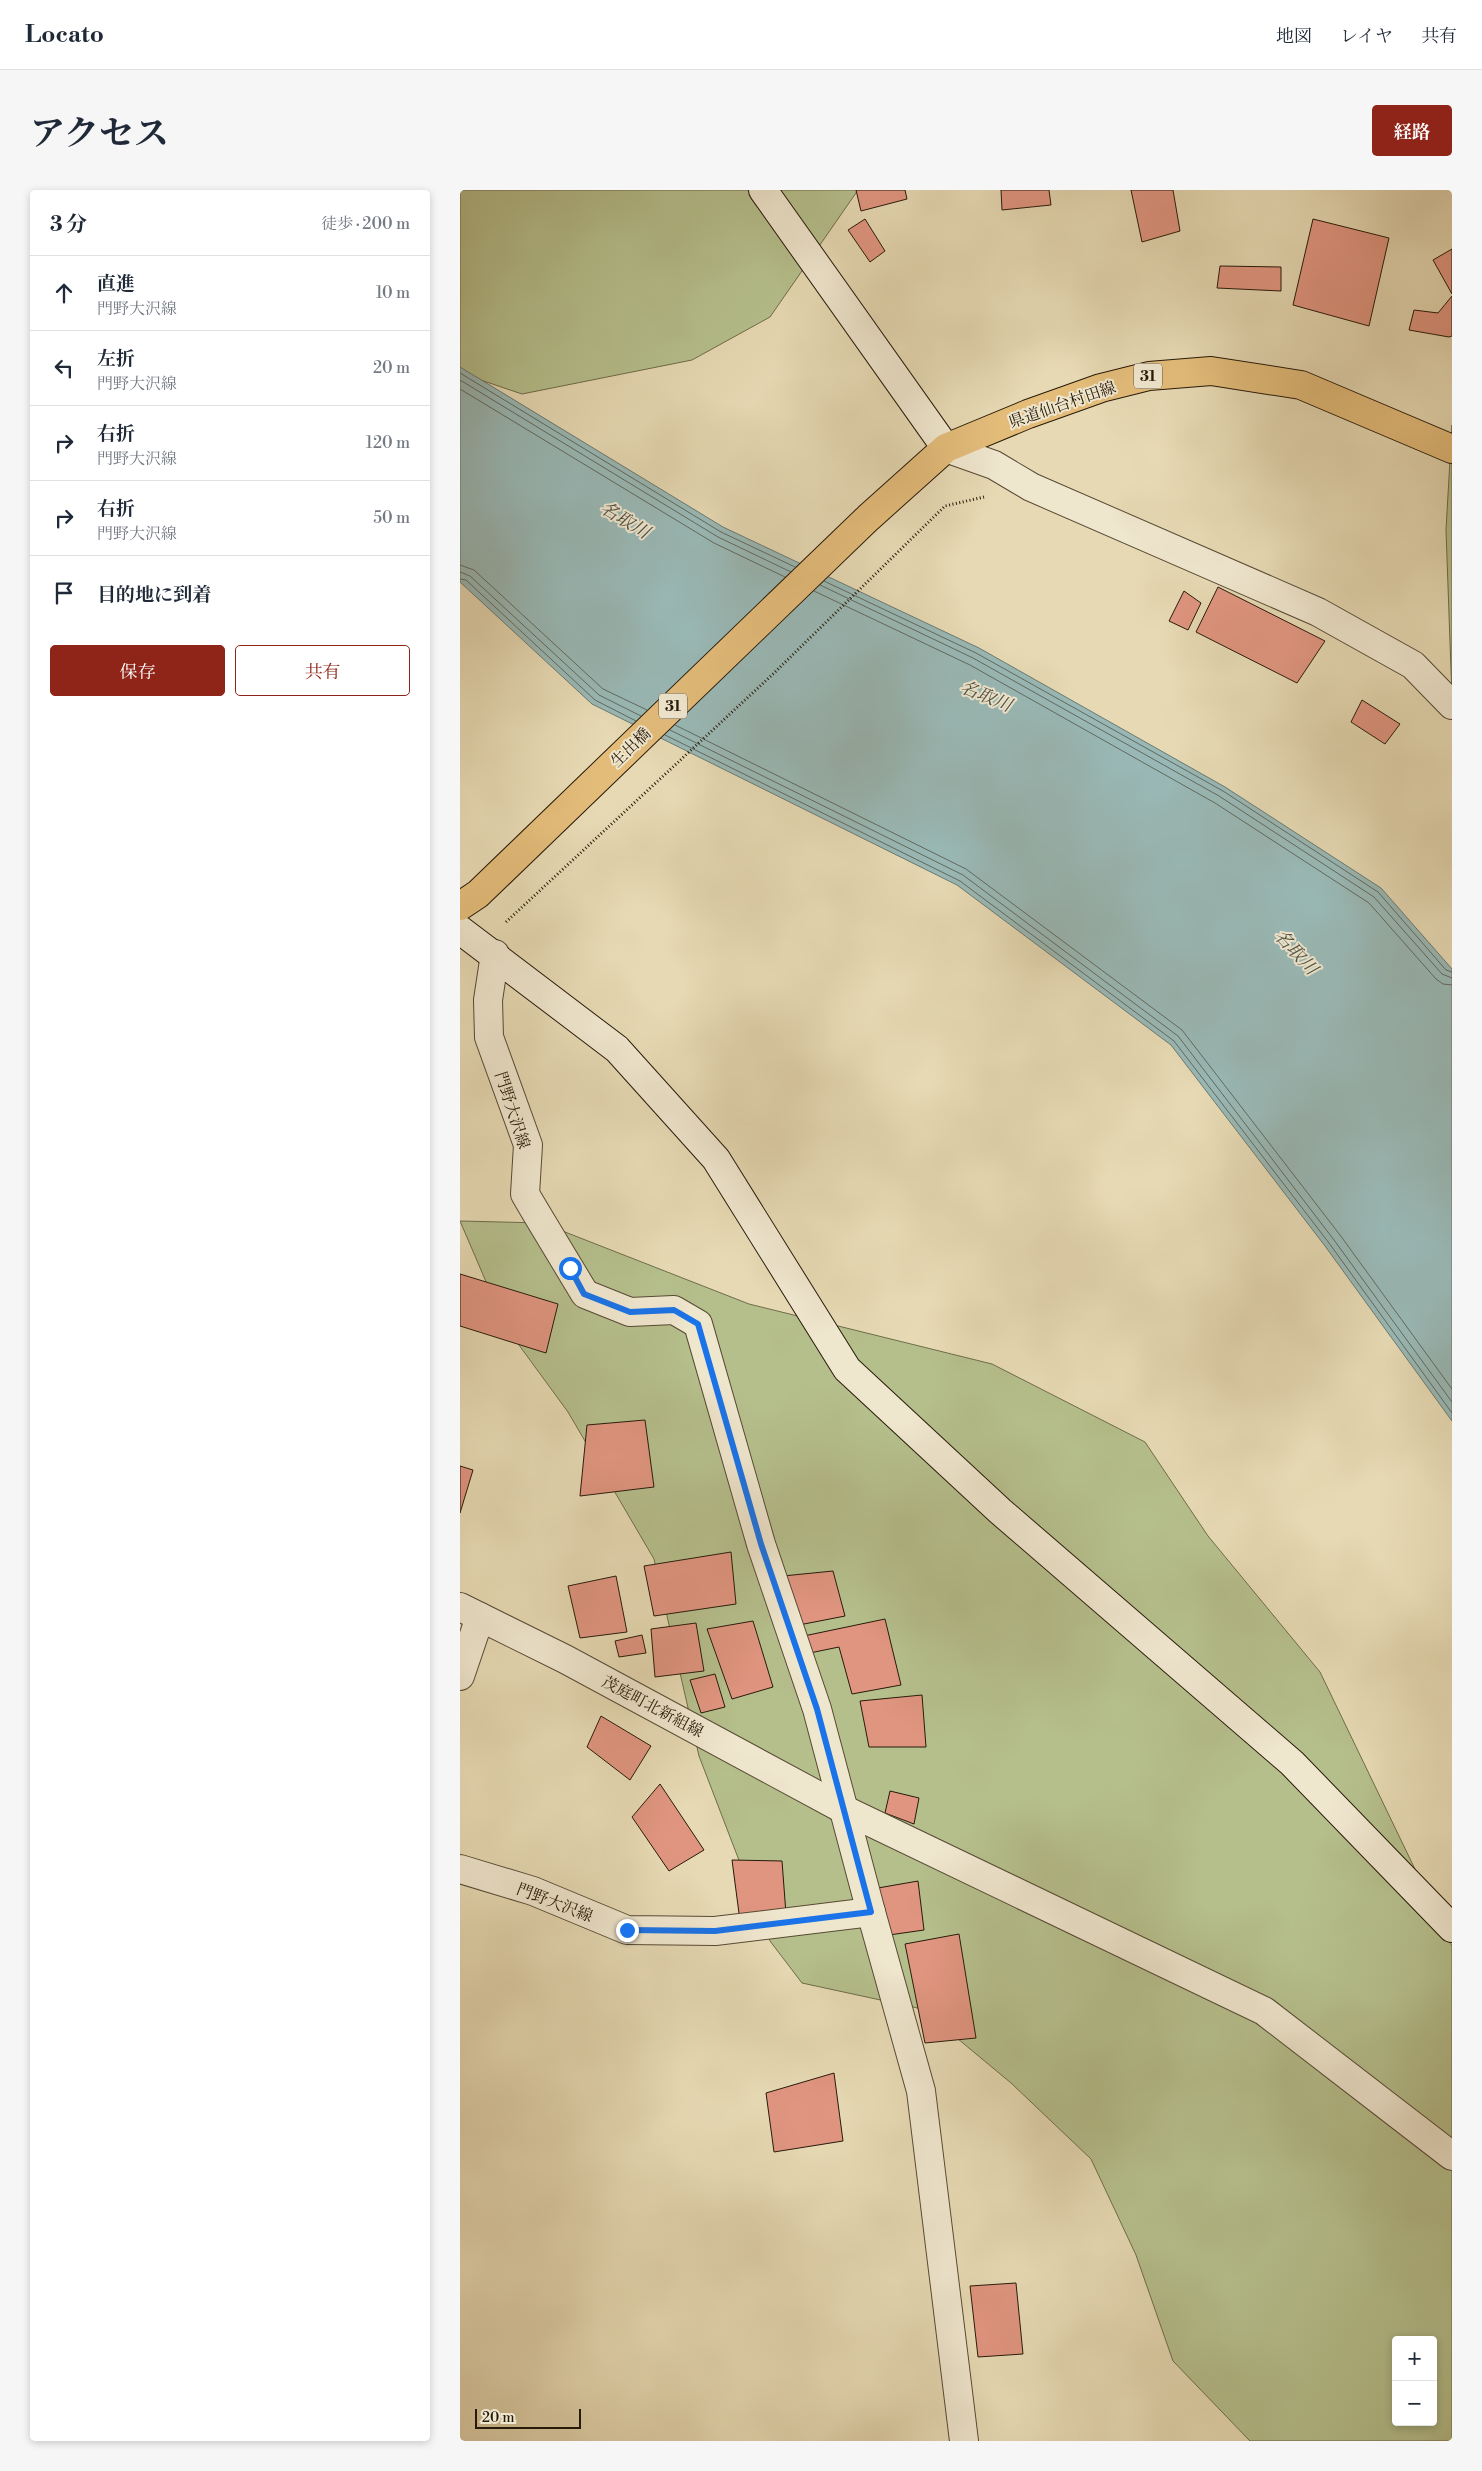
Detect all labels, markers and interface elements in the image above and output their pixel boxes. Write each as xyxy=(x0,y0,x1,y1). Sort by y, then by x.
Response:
text: Locato xyxy=(25,20,104,50)
text: 地図 xyxy=(1276,25,1312,48)
text: レイヤ xyxy=(1340,25,1393,48)
text: 共有 xyxy=(1421,25,1457,48)
button: 経路 xyxy=(1372,105,1452,156)
text: アクセス xyxy=(30,113,169,156)
text: 3 分 xyxy=(50,212,87,238)
text: 徒歩 · 200 m xyxy=(321,214,410,234)
text: 直進 xyxy=(97,272,135,296)
icon: ahead xyxy=(50,279,78,307)
text: 10 m xyxy=(376,283,410,303)
text: 門野大沢線 xyxy=(97,299,177,319)
text: 左折 xyxy=(97,347,135,371)
icon: left xyxy=(50,354,78,382)
text: 20 m xyxy=(373,358,410,378)
road number: 31 xyxy=(1134,364,1162,388)
text: 門野大沢線 xyxy=(97,374,177,394)
street label: 県道仙台村田線 xyxy=(1006,377,1119,433)
text: 右折 xyxy=(97,422,135,446)
icon: right xyxy=(50,429,78,457)
text: 120 m xyxy=(366,433,410,453)
text: 門野大沢線 xyxy=(97,449,177,469)
text: 右折 xyxy=(97,497,135,521)
water label: 名取川 xyxy=(596,497,656,545)
icon: right xyxy=(50,504,78,532)
text: 50 m xyxy=(373,508,410,528)
text: 門野大沢線 xyxy=(97,524,177,544)
icon: arrive xyxy=(50,579,78,607)
text: 目的地に到着 xyxy=(97,583,211,607)
button: 保存 xyxy=(50,645,225,696)
button: 共有 xyxy=(235,645,410,696)
water label: 名取川 xyxy=(956,676,1017,718)
road number: 31 xyxy=(659,694,687,718)
street label: 生出橋 xyxy=(606,724,655,772)
water label: 名取川 xyxy=(1269,925,1324,981)
street label: 門野大沢線 xyxy=(490,1069,534,1151)
route start xyxy=(559,1257,582,1280)
street label: 茂庭町北新組線 xyxy=(598,1672,707,1742)
street label: 門野大沢線 xyxy=(514,1879,596,1927)
route end xyxy=(616,1919,639,1942)
map controls xyxy=(1392,2336,1437,2426)
button: + xyxy=(1392,2336,1437,2381)
button: − xyxy=(1392,2381,1437,2426)
scale bar xyxy=(475,2406,581,2429)
text: 20 m xyxy=(482,2409,514,2427)

